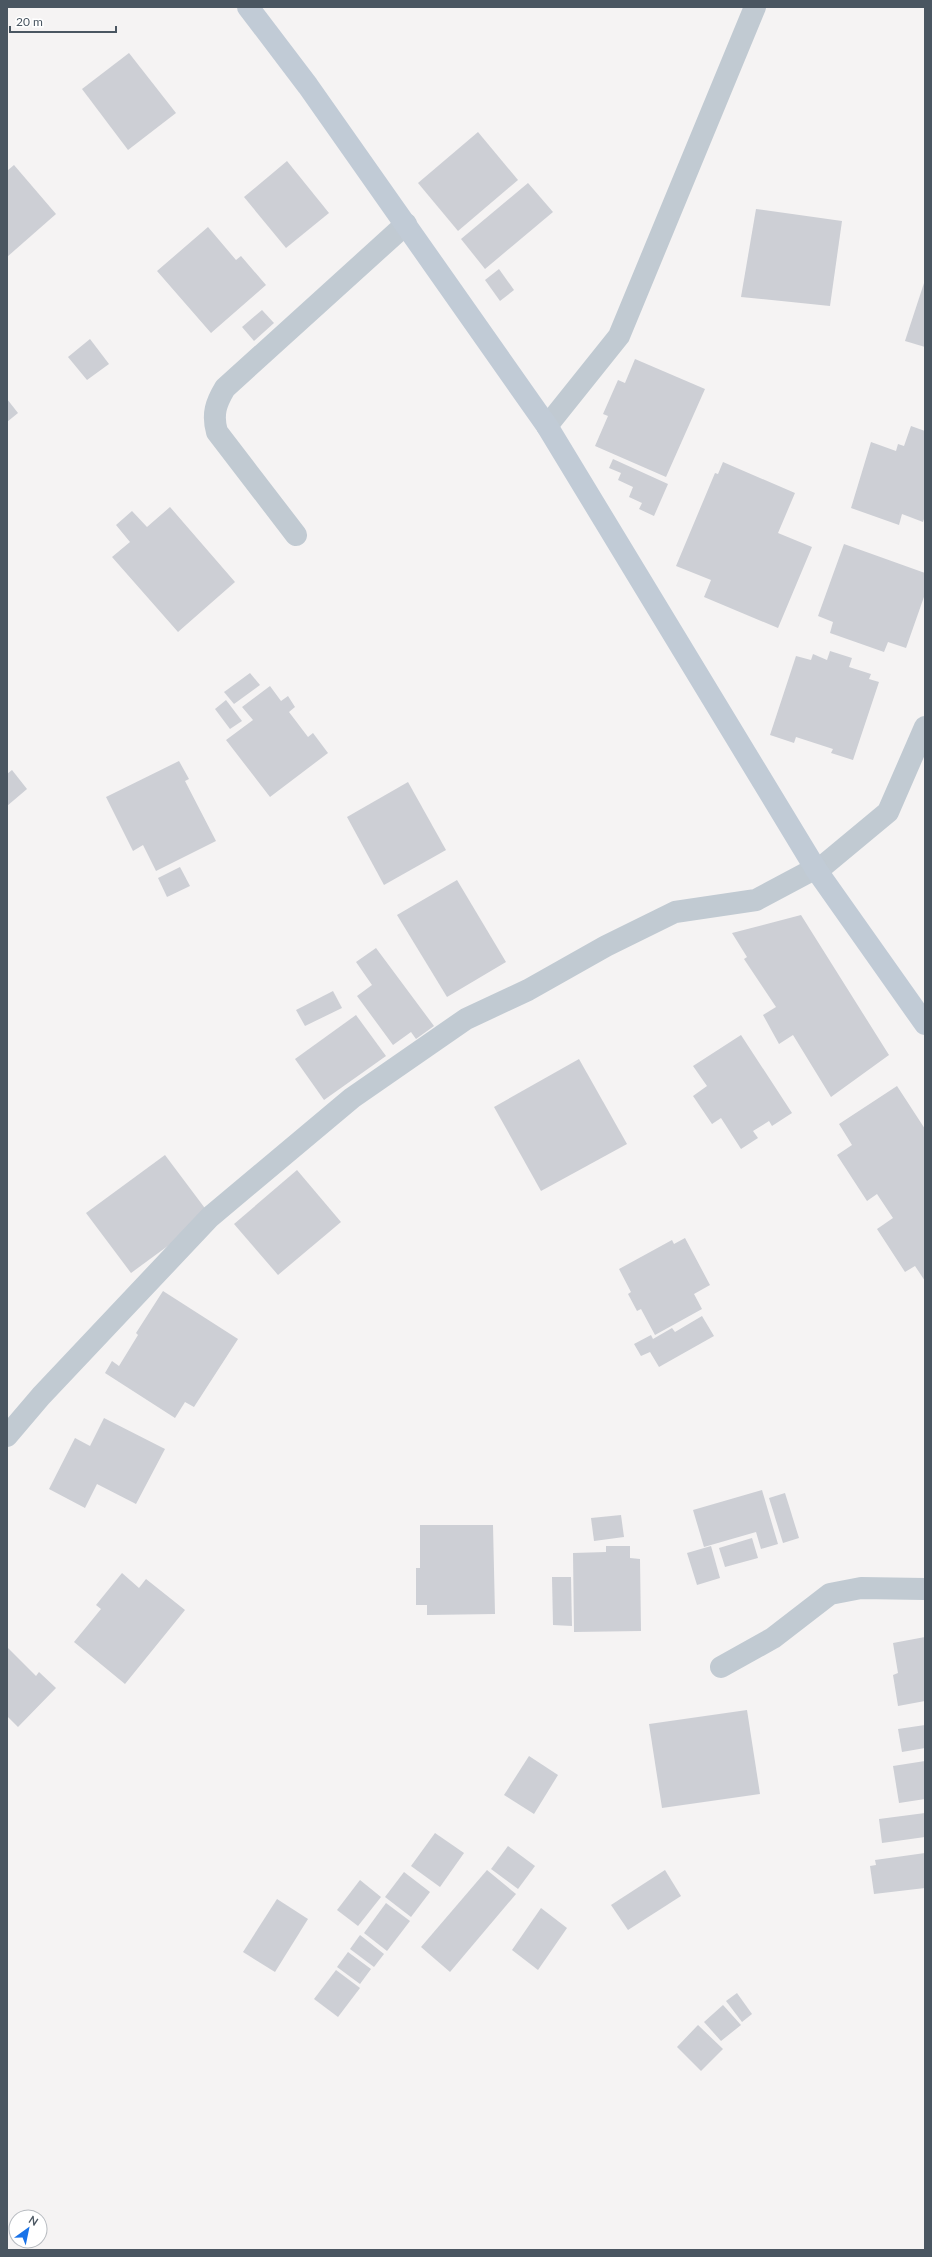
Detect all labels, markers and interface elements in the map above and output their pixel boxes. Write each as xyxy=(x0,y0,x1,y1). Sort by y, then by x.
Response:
scale bar xyxy=(10,8,116,34)
text: 20 m xyxy=(16,14,43,29)
north arrow xyxy=(8,2209,48,2249)
text: N xyxy=(27,2212,41,2228)

